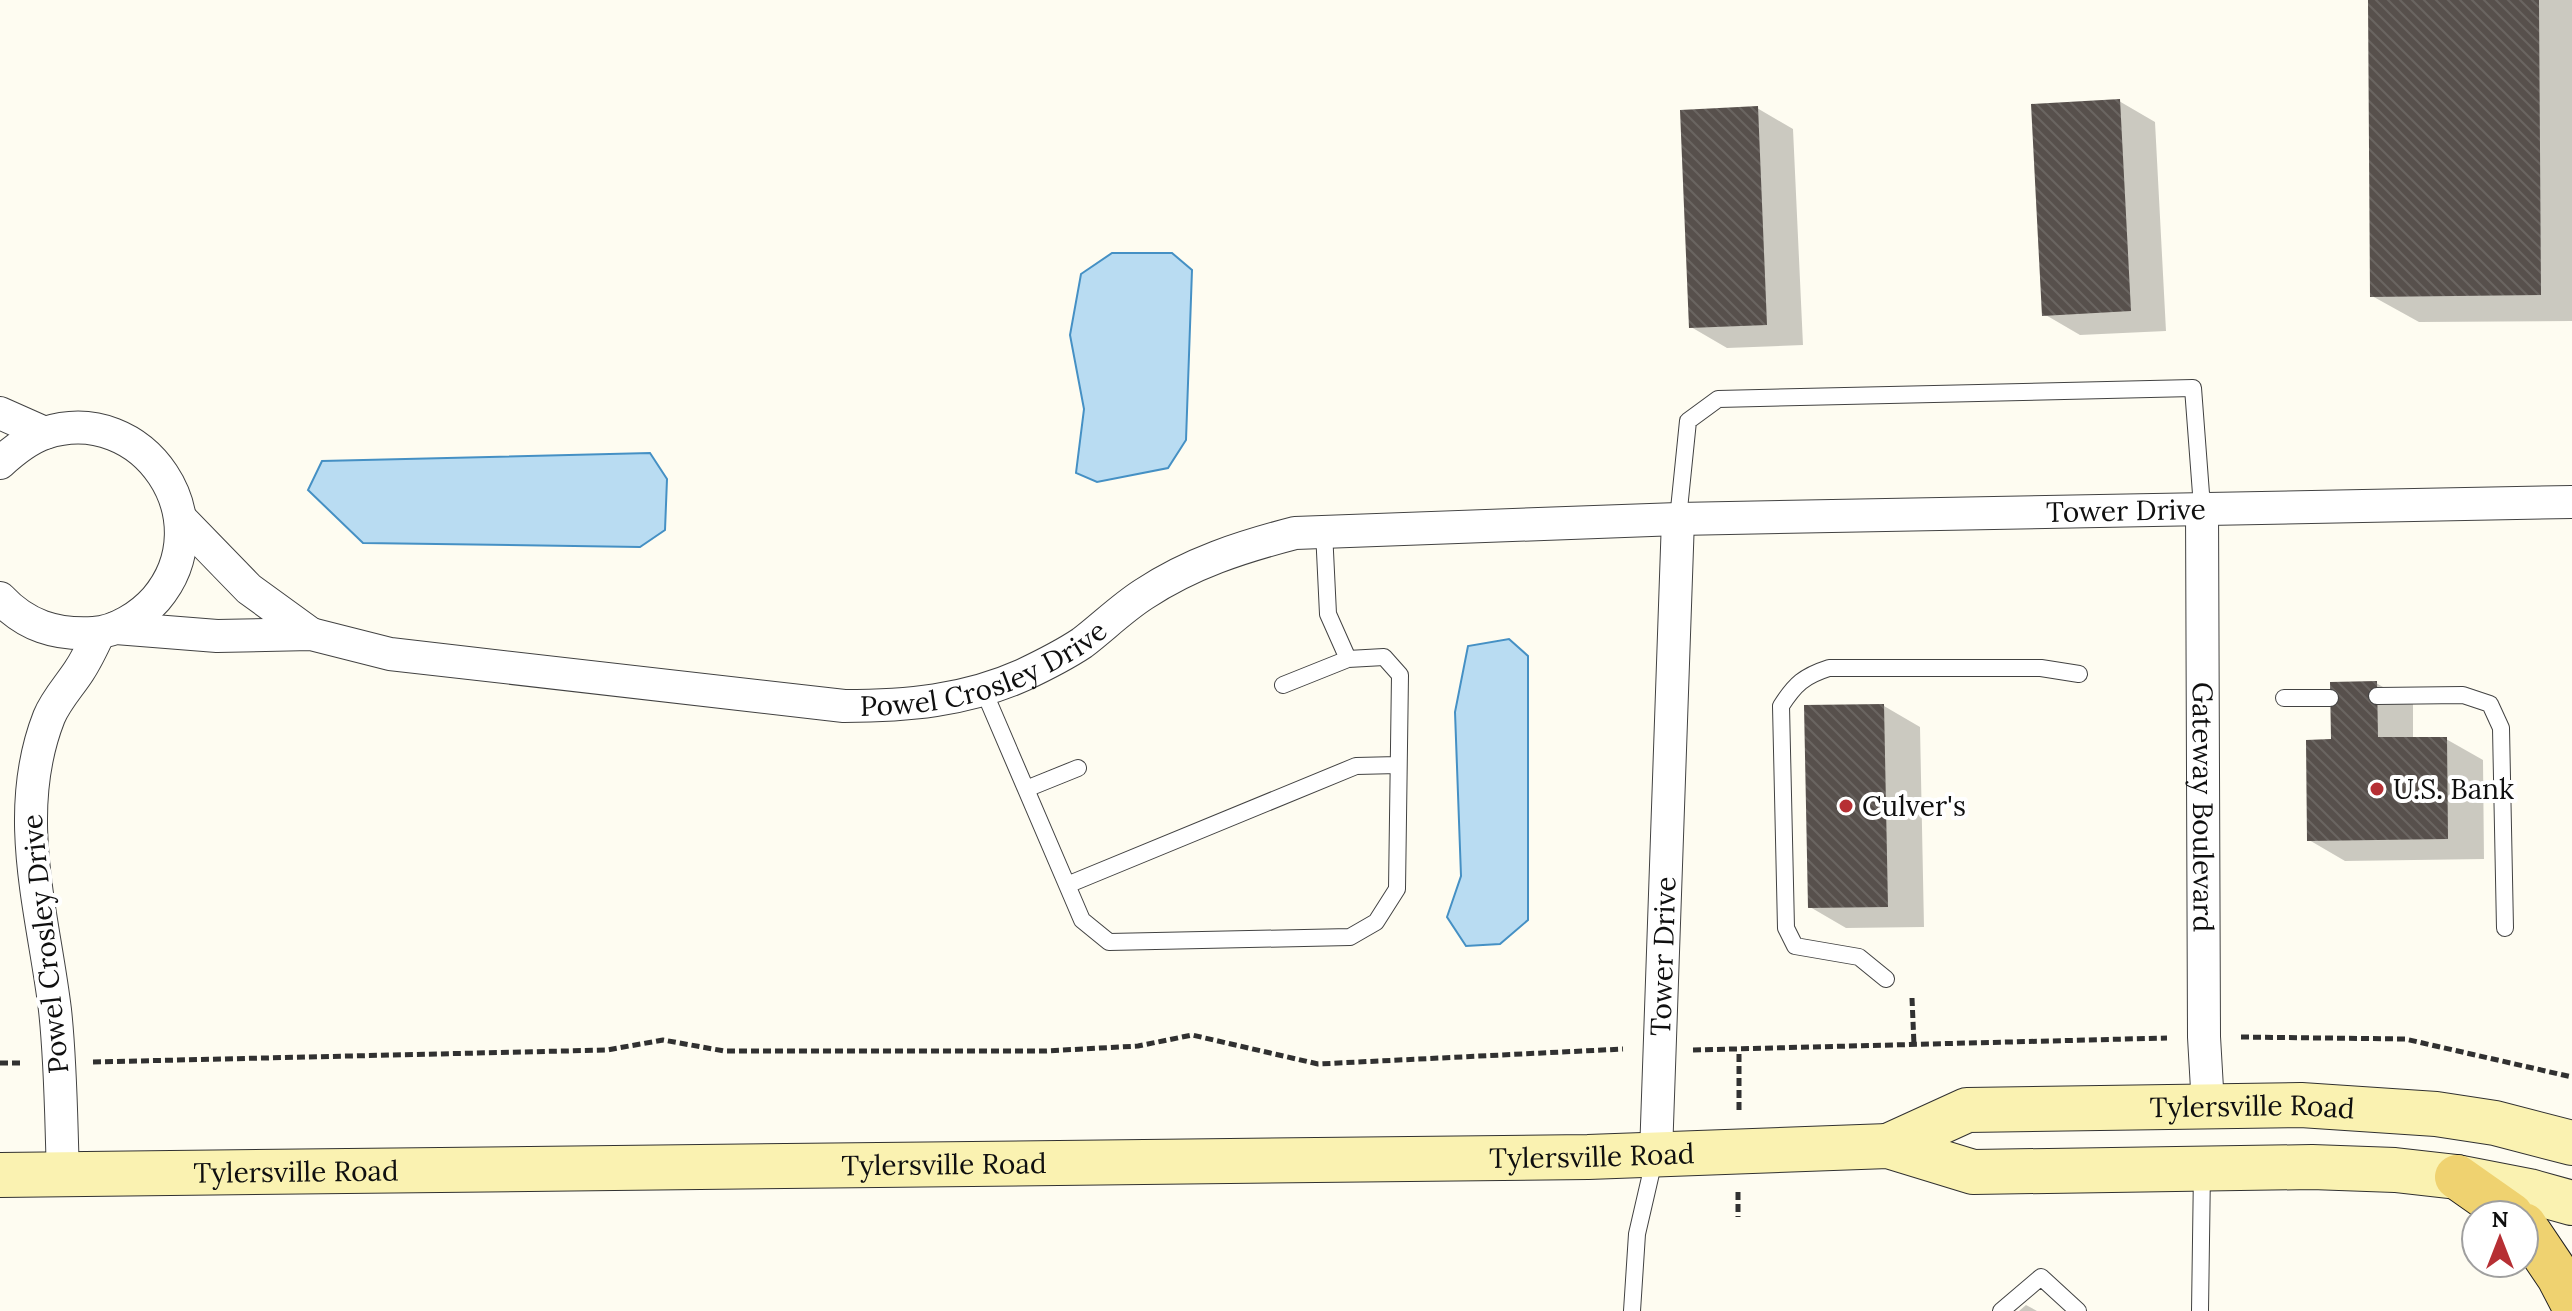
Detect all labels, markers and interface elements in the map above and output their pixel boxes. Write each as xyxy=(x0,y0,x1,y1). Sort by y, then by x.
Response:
street label: Tower Drive xyxy=(2046,491,2206,530)
street label: Powel Crosley Drive xyxy=(859,613,1114,724)
street label: Gateway Boulevard xyxy=(2185,682,2222,932)
place label: U.S. Bank xyxy=(2393,771,2514,807)
marker: U.S. Bank xyxy=(2368,780,2386,798)
place label: Culver's xyxy=(1862,788,1966,824)
marker: Culver's xyxy=(1837,797,1855,815)
street label: Powel Crosley Drive xyxy=(13,812,77,1076)
street label: Tower Drive xyxy=(1642,876,1684,1036)
street label: Tylersville Road xyxy=(2149,1087,2356,1127)
street label: Tylersville Road xyxy=(1489,1135,1695,1176)
street label: Tylersville Road xyxy=(841,1145,1047,1183)
street label: Tylersville Road xyxy=(193,1152,399,1191)
north arrow xyxy=(2460,1199,2540,1279)
text: N xyxy=(2491,1205,2509,1233)

